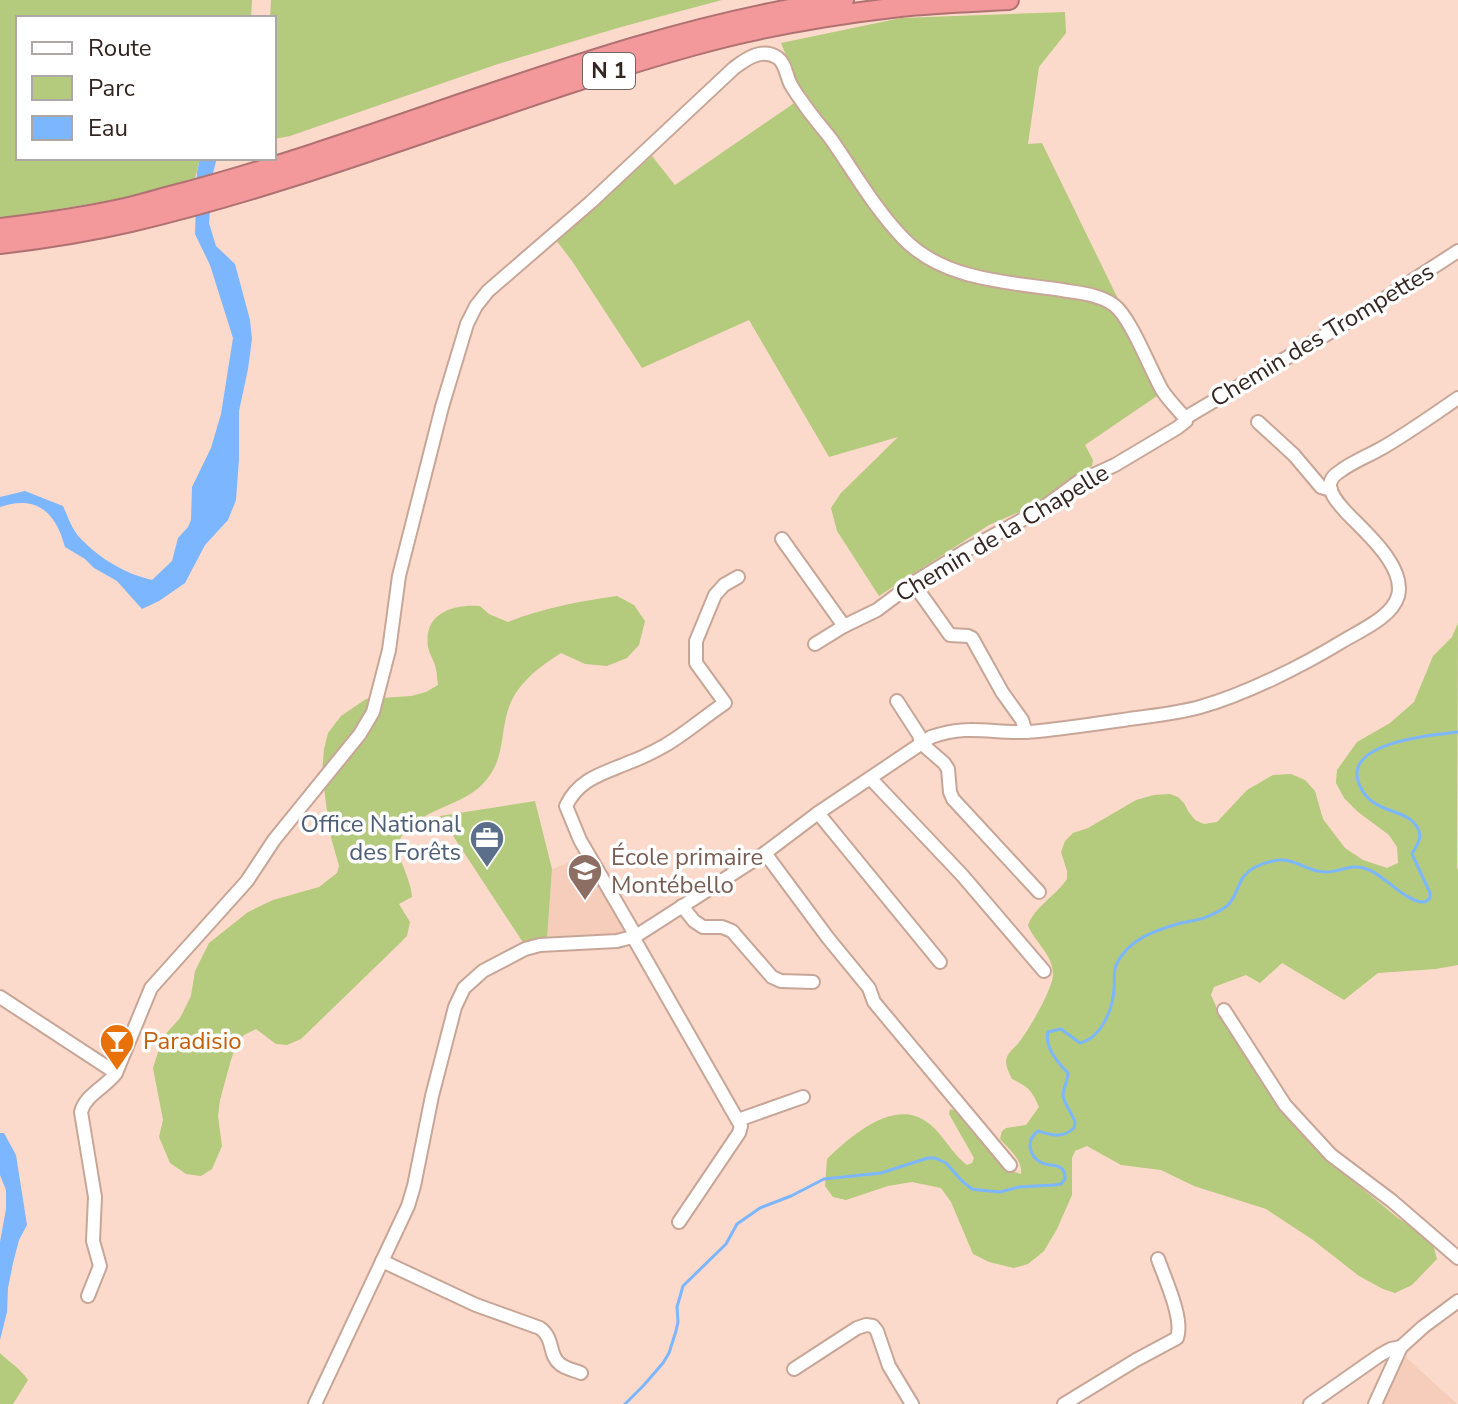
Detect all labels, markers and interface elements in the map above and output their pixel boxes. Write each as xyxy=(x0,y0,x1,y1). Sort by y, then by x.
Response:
legend xyxy=(16,16,276,160)
text: Route xyxy=(88,32,152,64)
road number: N 1 xyxy=(583,53,635,89)
text: Parc xyxy=(88,72,135,104)
text: Eau xyxy=(88,112,128,144)
street label: Chemin des Trompettes xyxy=(1204,256,1440,414)
street label: Chemin de la Chapelle xyxy=(889,457,1115,609)
place label: Office National des Forêts xyxy=(301,808,461,868)
office icon: Office National des Forêts xyxy=(468,819,506,869)
place label: École primaire Montébello xyxy=(611,841,763,901)
school or university icon: École primaire Montébello xyxy=(566,852,604,902)
bar icon: Paradisio xyxy=(98,1022,136,1072)
place label: Paradisio xyxy=(143,1025,242,1057)

